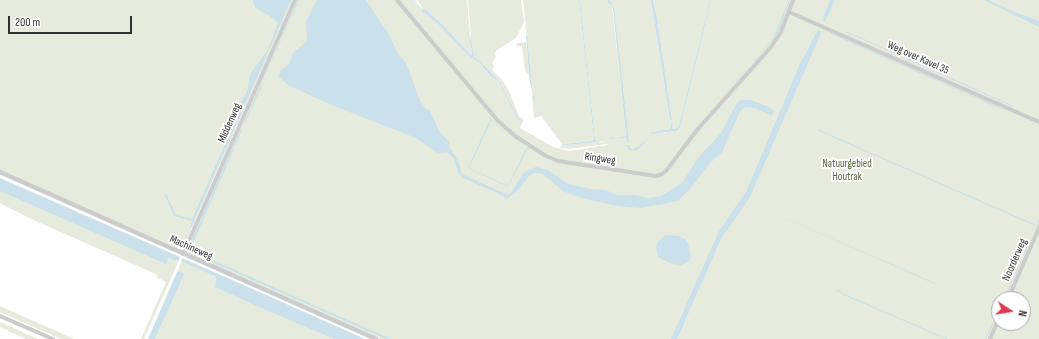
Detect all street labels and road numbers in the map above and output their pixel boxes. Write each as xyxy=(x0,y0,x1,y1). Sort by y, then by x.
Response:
street label: Weg over Kavel 35 xyxy=(885,39,951,77)
street label: Middenweg xyxy=(215,101,245,145)
street label: Ringweg xyxy=(584,150,616,168)
street label: Machineweg xyxy=(167,233,215,263)
street label: Noorderweg xyxy=(1000,237,1030,283)

